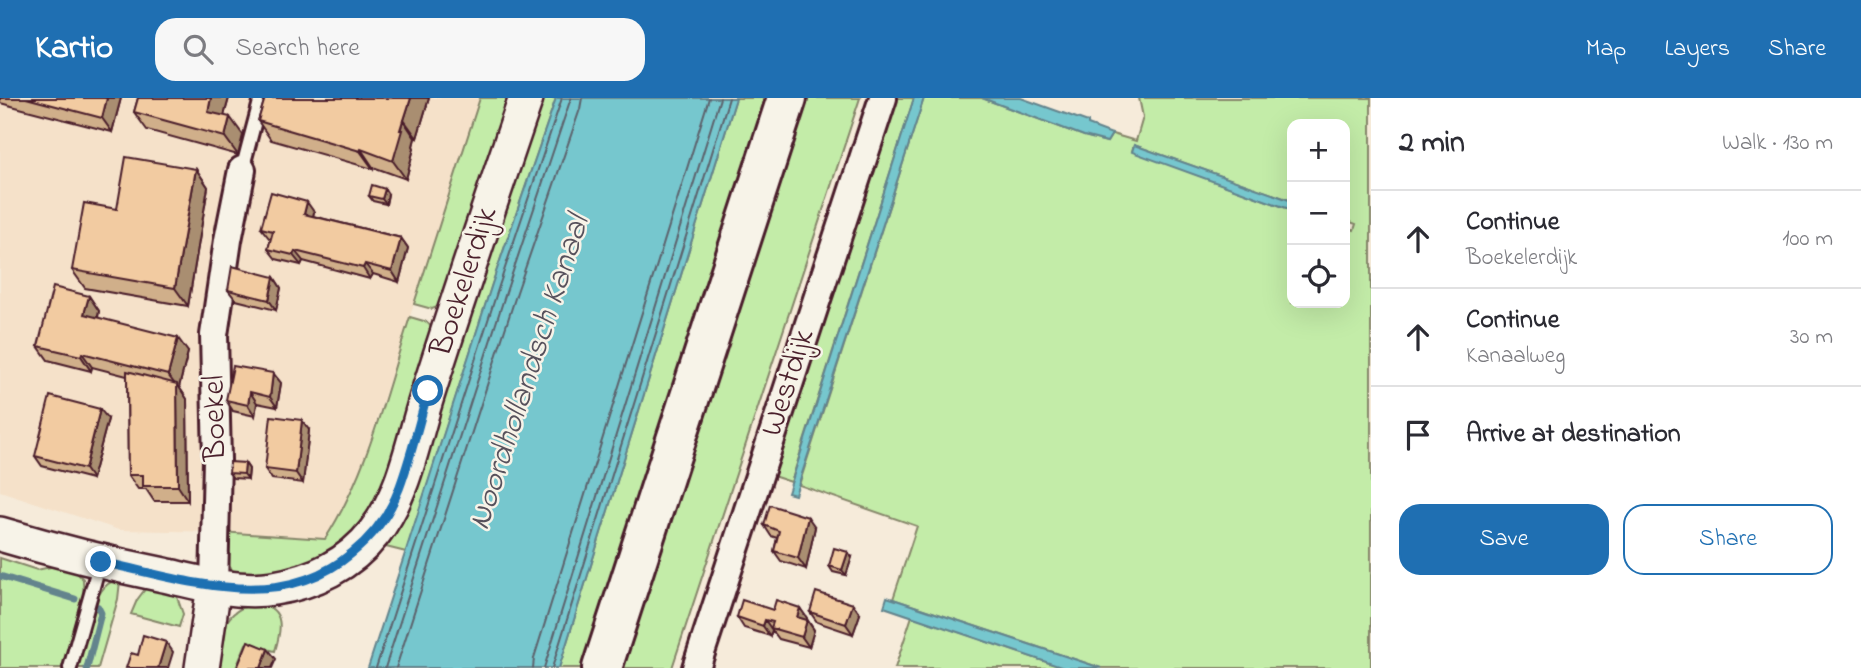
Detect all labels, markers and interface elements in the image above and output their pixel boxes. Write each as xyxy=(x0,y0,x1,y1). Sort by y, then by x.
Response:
search box xyxy=(155,18,645,81)
text: Kartio xyxy=(35,25,113,73)
icon: search xyxy=(179,30,217,68)
text: Search here xyxy=(235,30,360,68)
text: Map xyxy=(1586,32,1626,67)
text: Layers xyxy=(1664,32,1730,67)
text: Share xyxy=(1768,32,1826,67)
map controls xyxy=(1287,119,1350,308)
button: + xyxy=(1287,119,1350,182)
text: 2 min xyxy=(1399,122,1465,166)
text: Walk · 130 m xyxy=(1722,127,1833,160)
button: − xyxy=(1287,182,1350,245)
street label: Boekelerdijk xyxy=(418,200,512,364)
text: Continue xyxy=(1466,204,1559,242)
water label: Noordhollandsch Kanaal xyxy=(457,207,605,536)
icon: ahead xyxy=(1399,220,1437,258)
text: 100 m xyxy=(1782,223,1833,256)
text: Boekelerdijk xyxy=(1466,242,1577,275)
button: locate xyxy=(1287,245,1350,308)
text: Continue xyxy=(1466,302,1559,340)
icon: ahead xyxy=(1399,318,1437,356)
text: 30 m xyxy=(1790,321,1833,354)
street label: Westdijk xyxy=(750,322,829,443)
text: Kanaalweg xyxy=(1466,340,1565,373)
street label: Boekel xyxy=(192,374,240,463)
route start xyxy=(412,375,443,406)
icon: arrive xyxy=(1399,416,1437,454)
text: Arrive at destination xyxy=(1466,416,1681,454)
button: Save xyxy=(1399,504,1609,575)
button: Share xyxy=(1623,504,1833,575)
route end xyxy=(85,546,116,577)

